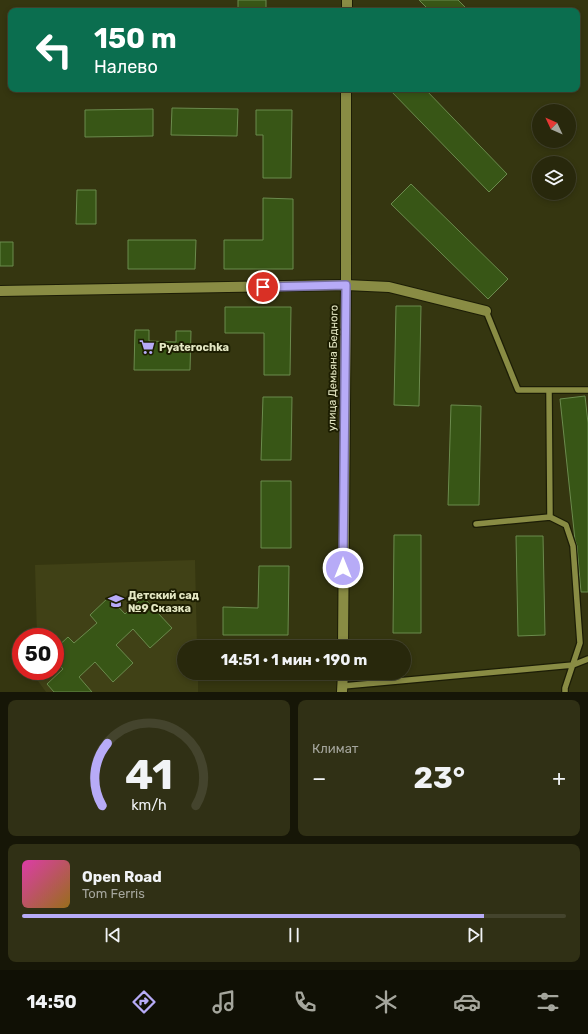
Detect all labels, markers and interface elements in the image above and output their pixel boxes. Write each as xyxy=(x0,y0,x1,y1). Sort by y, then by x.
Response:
text: 150 m xyxy=(94,22,177,55)
icon: left xyxy=(28,24,80,76)
text: Налево xyxy=(94,56,158,78)
north arrow xyxy=(532,104,576,148)
map controls xyxy=(532,104,576,200)
button: layers xyxy=(532,156,576,200)
pin xyxy=(246,270,280,304)
icon: arrive xyxy=(252,276,274,298)
street label: улица Демьяна Бедного xyxy=(325,305,341,431)
supermarket icon: Pyaterochka xyxy=(138,338,156,356)
place label: Pyaterochka xyxy=(159,341,229,354)
position arrow xyxy=(322,547,364,589)
place label: Детский сад №9 Сказка xyxy=(128,589,199,615)
school or university icon: Детский сад №9 Сказка xyxy=(107,592,125,610)
speed limit sign: 50 xyxy=(12,628,64,680)
text: 14:51 · 1 мин · 190 m xyxy=(221,651,367,669)
text: Климат xyxy=(312,741,358,756)
text: 41 xyxy=(125,750,173,799)
text: 23° xyxy=(413,760,465,796)
text: − xyxy=(312,765,326,792)
text: + xyxy=(552,765,566,792)
text: km/h xyxy=(131,797,167,814)
text: Open Road xyxy=(82,868,162,886)
text: Tom Ferris xyxy=(82,886,145,901)
icon: previous xyxy=(102,924,124,946)
icon: pause xyxy=(283,924,305,946)
icon: next xyxy=(464,924,486,946)
icon: directions xyxy=(130,988,158,1016)
icon: music xyxy=(210,988,238,1016)
icon: phone xyxy=(291,988,319,1016)
icon: climate xyxy=(372,988,400,1016)
icon: car xyxy=(453,988,481,1016)
icon: filters xyxy=(534,988,562,1016)
text: 14:50 xyxy=(26,991,77,1013)

